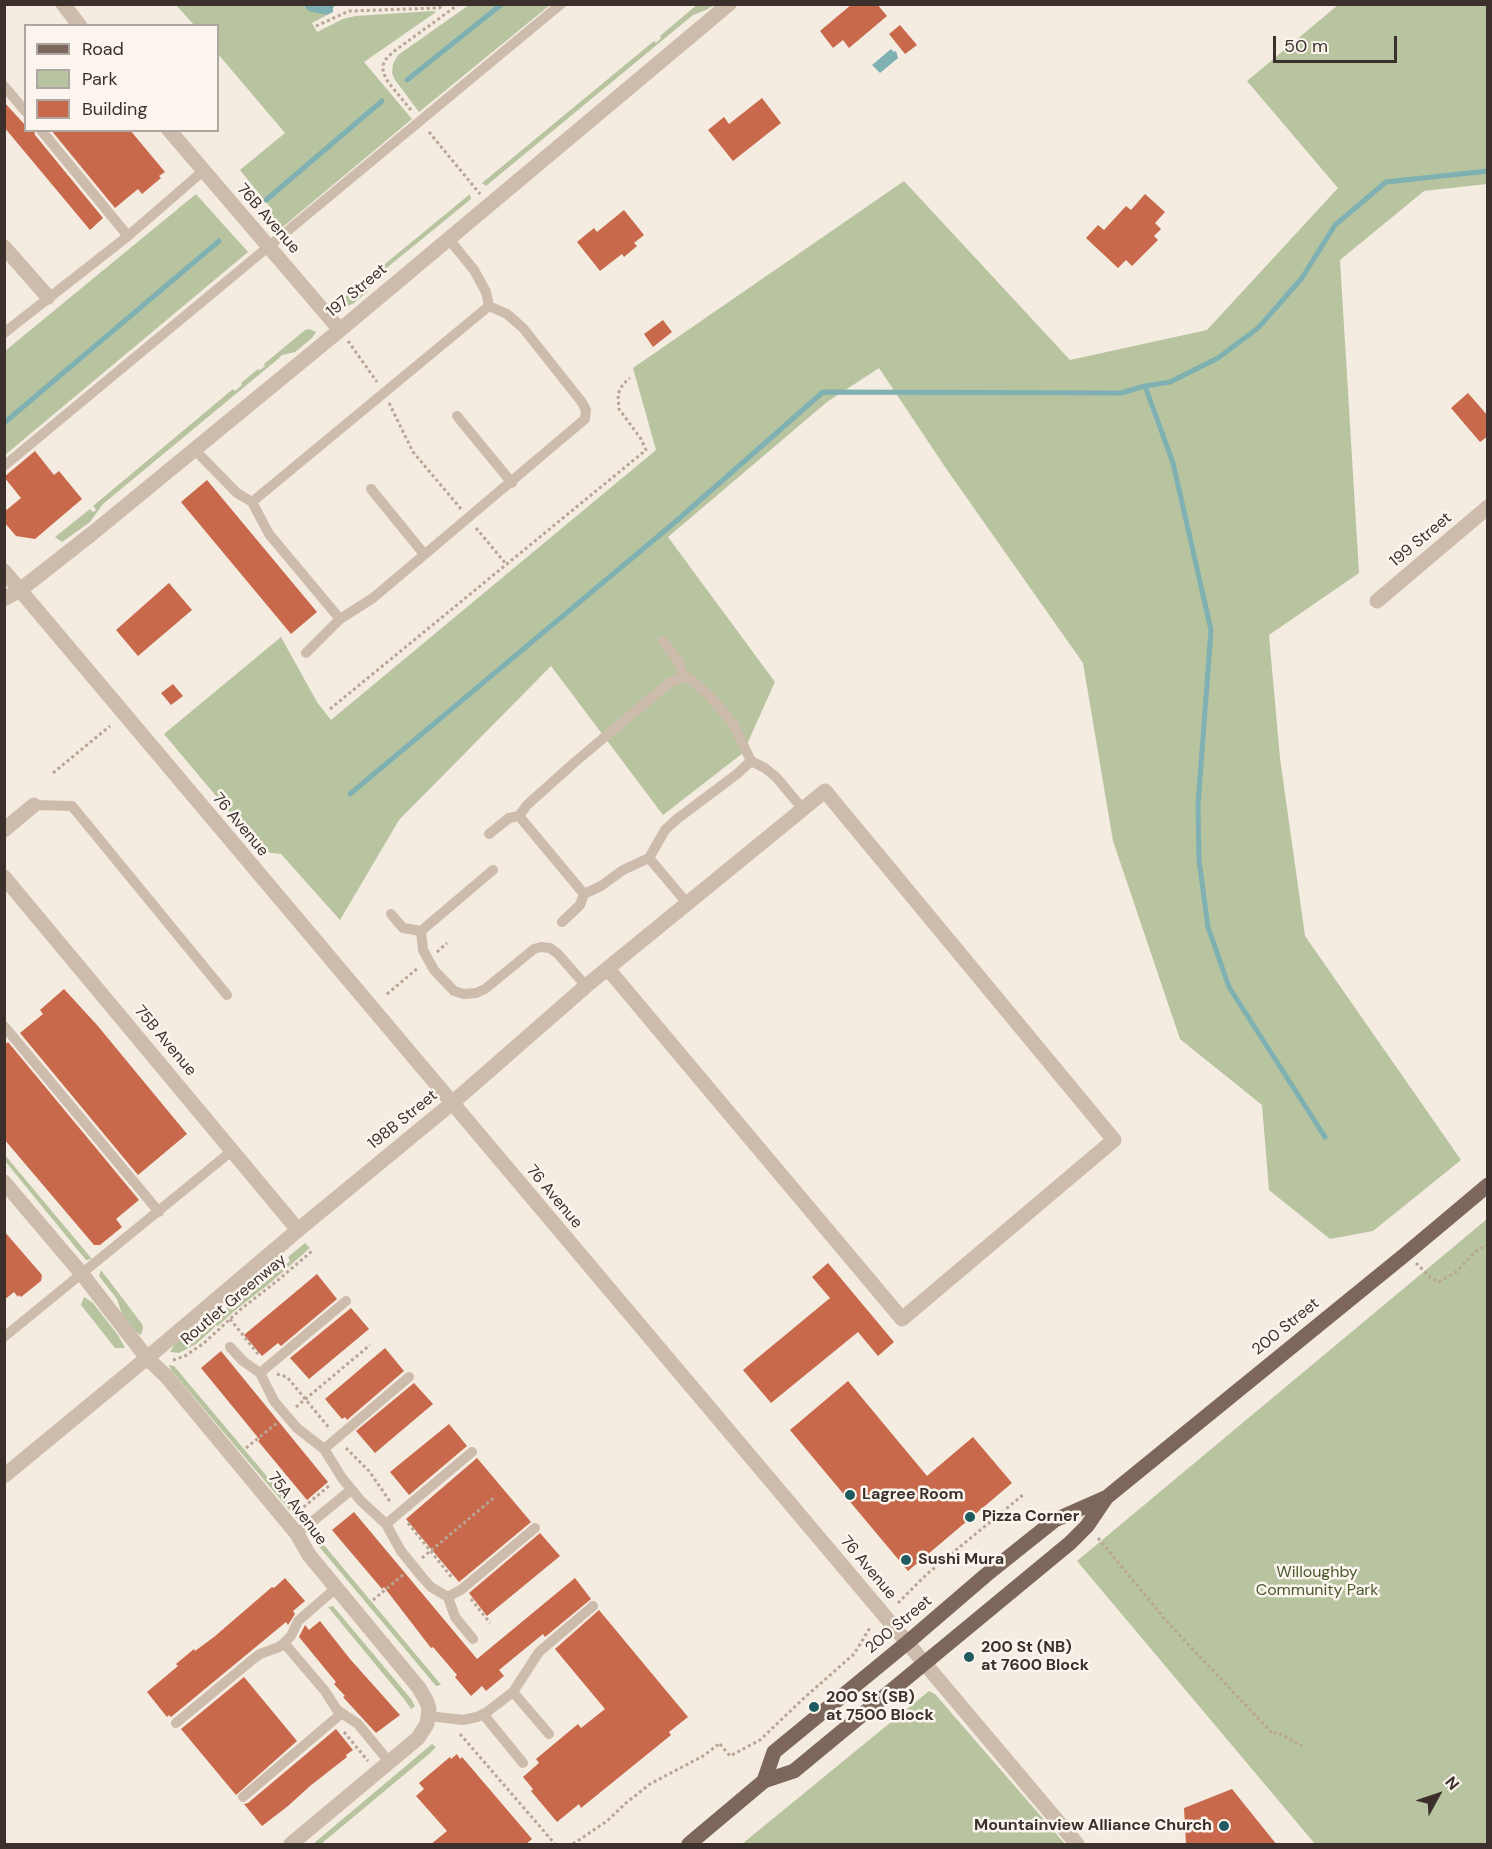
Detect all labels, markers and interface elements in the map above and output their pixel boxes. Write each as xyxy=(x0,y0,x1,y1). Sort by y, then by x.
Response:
legend xyxy=(24,24,219,132)
scale bar xyxy=(1276,24,1400,62)
text: 50 m xyxy=(1284,34,1328,58)
text: Road xyxy=(82,37,124,61)
text: Park xyxy=(82,67,118,91)
text: Building xyxy=(82,97,147,121)
street label: 76B Avenue xyxy=(232,180,304,258)
street label: 197 Street xyxy=(323,260,391,322)
street label: 199 Street xyxy=(1386,509,1456,571)
street label: 76 Avenue xyxy=(208,789,272,861)
street label: 75B Avenue xyxy=(130,1002,200,1080)
street label: 198B Street xyxy=(364,1086,442,1154)
street label: 76 Avenue xyxy=(522,1161,586,1233)
street label: Routlet Greenway xyxy=(178,1250,290,1350)
street label: 200 Street xyxy=(1249,1294,1323,1360)
street label: 75A Avenue xyxy=(263,1469,331,1549)
place label: Lagree Room xyxy=(862,1485,963,1505)
marker: Lagree Room xyxy=(843,1488,857,1502)
place label: Pizza Corner xyxy=(982,1507,1079,1527)
marker: Pizza Corner xyxy=(963,1510,977,1524)
street label: 76 Avenue xyxy=(836,1532,900,1604)
place label: Sushi Mura xyxy=(918,1550,1004,1570)
marker: Sushi Mura xyxy=(899,1553,913,1567)
park label: Willoughby Community Park xyxy=(1256,1563,1378,1601)
street label: 200 Street xyxy=(862,1592,936,1658)
place label: 200 St (NB) at 7600 Block xyxy=(981,1638,1089,1676)
marker: 200 St (NB) at 7600 Block xyxy=(962,1650,976,1664)
place label: 200 St (SB) at 7500 Block xyxy=(826,1688,934,1726)
marker: 200 St (SB) at 7500 Block xyxy=(807,1700,821,1714)
north arrow xyxy=(1408,1765,1468,1825)
text: N xyxy=(1440,1772,1464,1794)
place label: Mountainview Alliance Church xyxy=(974,1816,1212,1836)
marker: Mountainview Alliance Church xyxy=(1217,1819,1231,1833)

